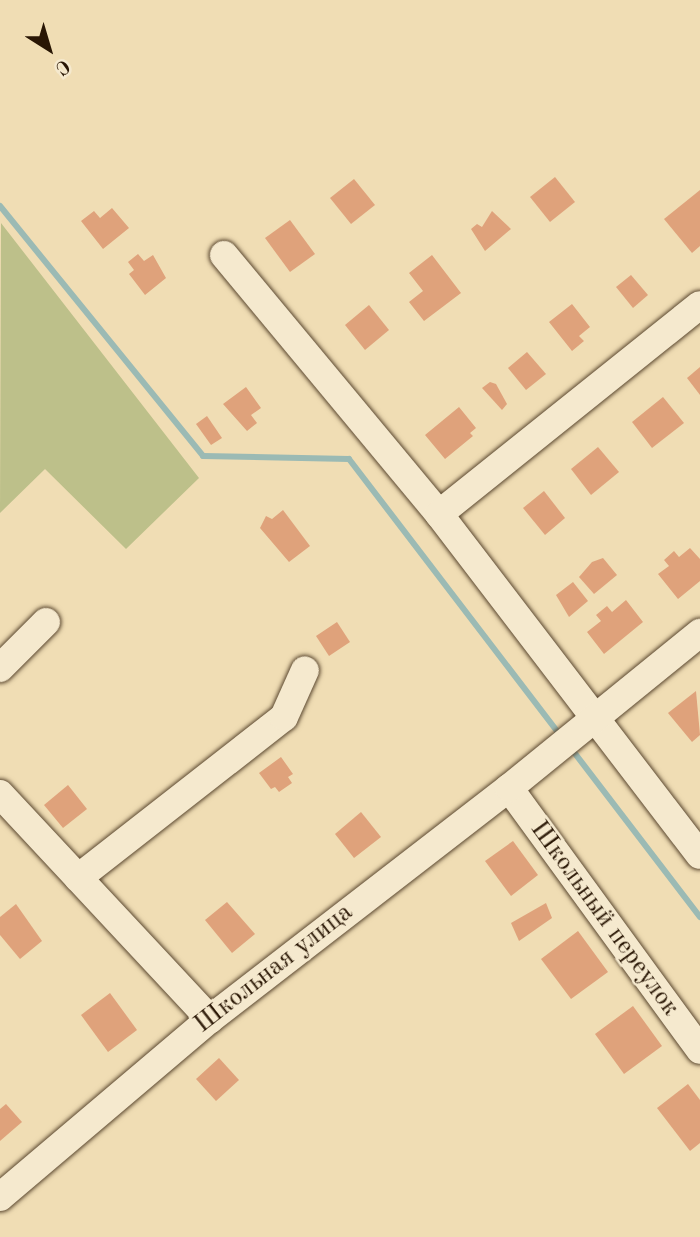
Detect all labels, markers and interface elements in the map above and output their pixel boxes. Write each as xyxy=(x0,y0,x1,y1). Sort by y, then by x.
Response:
north arrow xyxy=(14,14,84,84)
text: С xyxy=(51,55,73,78)
street label: Школьный переулок xyxy=(523,815,685,1023)
street label: Школьная улица xyxy=(188,897,360,1041)

